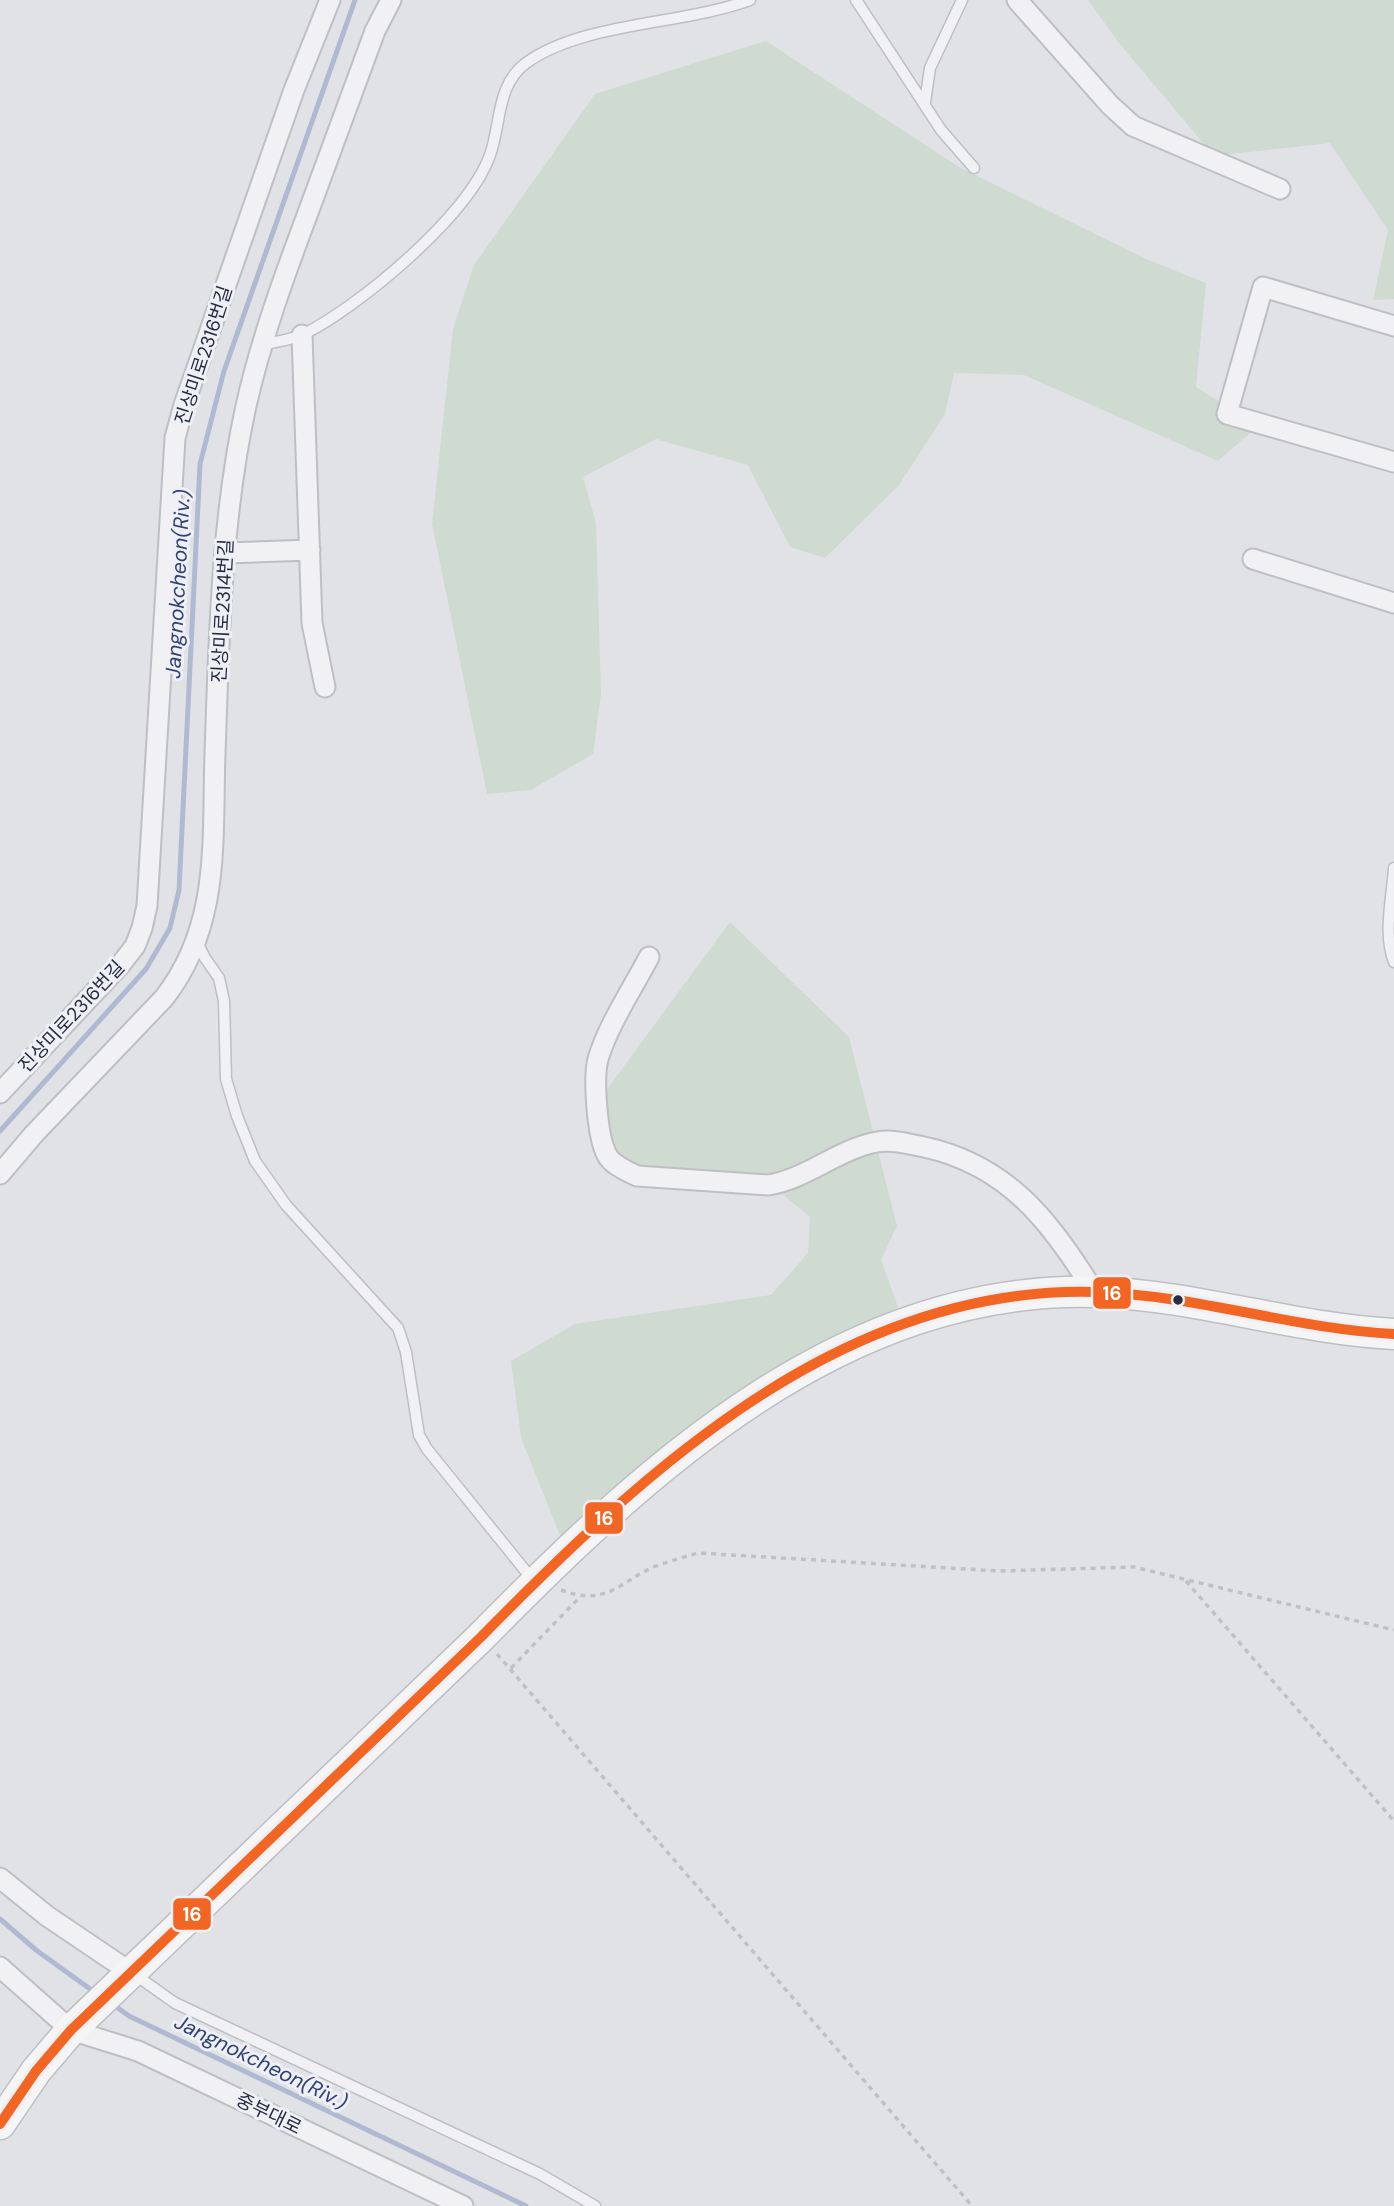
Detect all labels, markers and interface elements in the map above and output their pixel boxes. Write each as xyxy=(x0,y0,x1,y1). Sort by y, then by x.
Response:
street label: 진상미로2316번길 xyxy=(169,283,238,428)
water label: Jangnokcheon(Riv.) xyxy=(159,489,197,679)
street label: 진상미로2314번길 xyxy=(206,538,239,684)
street label: 진상미로2316번길 xyxy=(13,955,130,1078)
line badge: 16 xyxy=(1092,1276,1132,1310)
text: 16 xyxy=(1103,1281,1121,1306)
unlabelled marker xyxy=(1171,1293,1185,1307)
line badge: 16 xyxy=(584,1501,624,1535)
text: 16 xyxy=(595,1506,613,1531)
line badge: 16 xyxy=(172,1897,212,1931)
text: 16 xyxy=(183,1902,201,1927)
water label: Jangnokcheon(Riv.) xyxy=(170,2008,352,2116)
street label: 중부대로 xyxy=(232,2087,306,2140)

